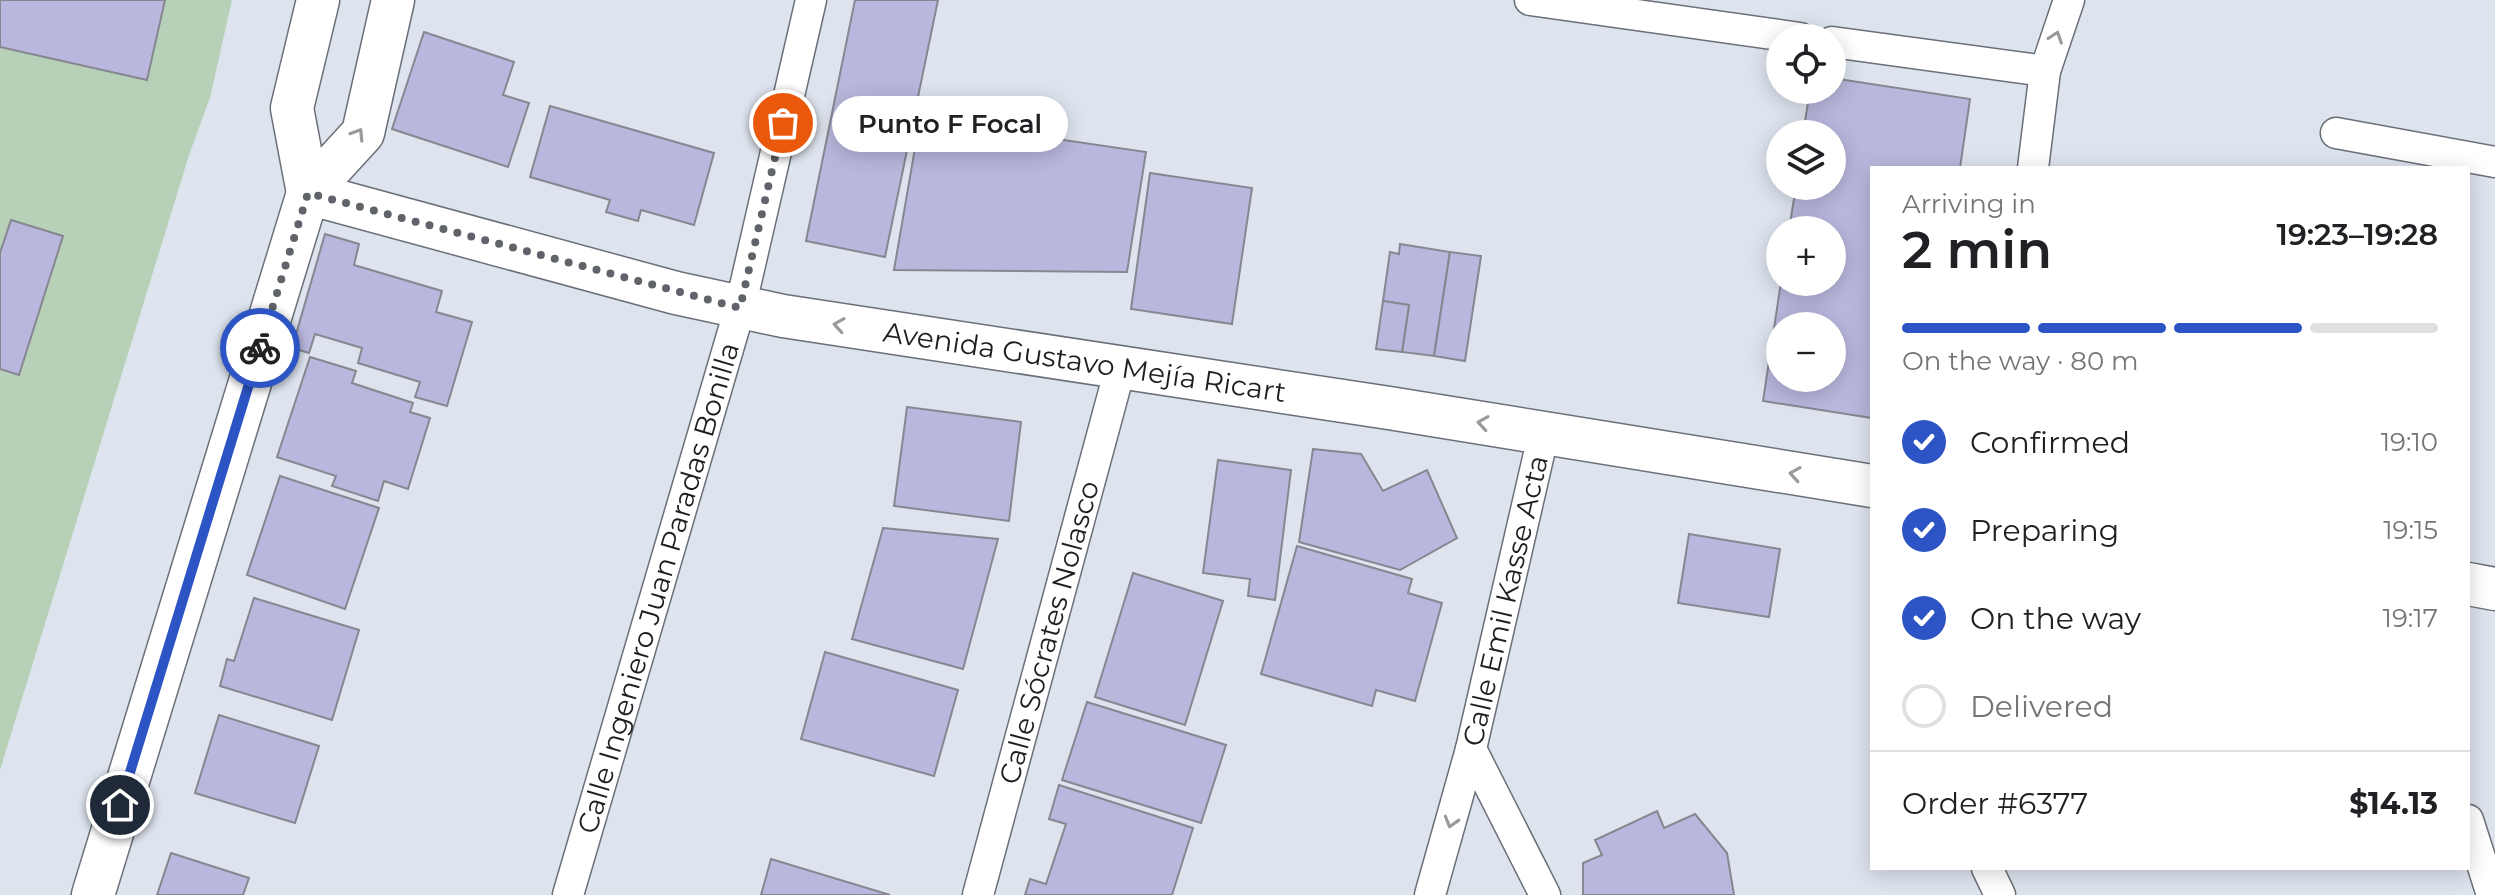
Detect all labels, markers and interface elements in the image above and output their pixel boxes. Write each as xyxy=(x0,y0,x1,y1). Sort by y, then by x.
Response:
map controls xyxy=(1766,24,1846,392)
button: locate xyxy=(1766,24,1846,104)
one-way arrow xyxy=(2047,30,2063,44)
pin xyxy=(749,89,817,157)
callout: Punto F Focal xyxy=(831,95,1067,151)
icon: bag xyxy=(761,101,805,145)
text: Punto F Focal xyxy=(858,108,1042,140)
button: layers xyxy=(1766,120,1846,200)
one-way arrow xyxy=(349,129,364,143)
text: Arriving in xyxy=(1902,188,2036,220)
button: + xyxy=(1766,216,1846,296)
text: 19:23–19:28 xyxy=(2277,216,2438,253)
text: 2 min xyxy=(1902,218,2052,281)
courier xyxy=(220,308,300,388)
button: − xyxy=(1766,312,1846,392)
street label: Avenida Gustavo Mejía Ricart xyxy=(881,314,1288,409)
one-way arrow xyxy=(832,317,845,334)
icon: bike xyxy=(238,326,282,370)
street label: Calle Ingeniero Juan Paradas Bonilla xyxy=(570,338,746,837)
text: On the way · 80 m xyxy=(1902,345,2139,377)
one-way arrow xyxy=(1476,415,1490,432)
icon: check xyxy=(1902,420,1946,464)
text: Confirmed xyxy=(1970,424,2130,461)
text: 19:10 xyxy=(2381,426,2438,458)
street label: Calle Emil Kasse Acta xyxy=(1455,452,1555,749)
one-way arrow xyxy=(1788,466,1802,483)
street label: Calle Sócrates Nolasco xyxy=(992,477,1106,788)
icon: check xyxy=(1902,508,1946,552)
text: Preparing xyxy=(1970,512,2119,549)
text: 19:15 xyxy=(2383,514,2438,546)
icon: check xyxy=(1902,596,1946,640)
text: On the way xyxy=(1970,600,2141,637)
text: 19:17 xyxy=(2383,602,2438,634)
text: Delivered xyxy=(1970,688,2113,725)
pin xyxy=(86,771,154,839)
icon: home xyxy=(98,783,142,827)
text: Order #6377 xyxy=(1902,785,2088,822)
text: $14.13 xyxy=(2349,785,2438,822)
one-way arrow xyxy=(1444,815,1460,829)

